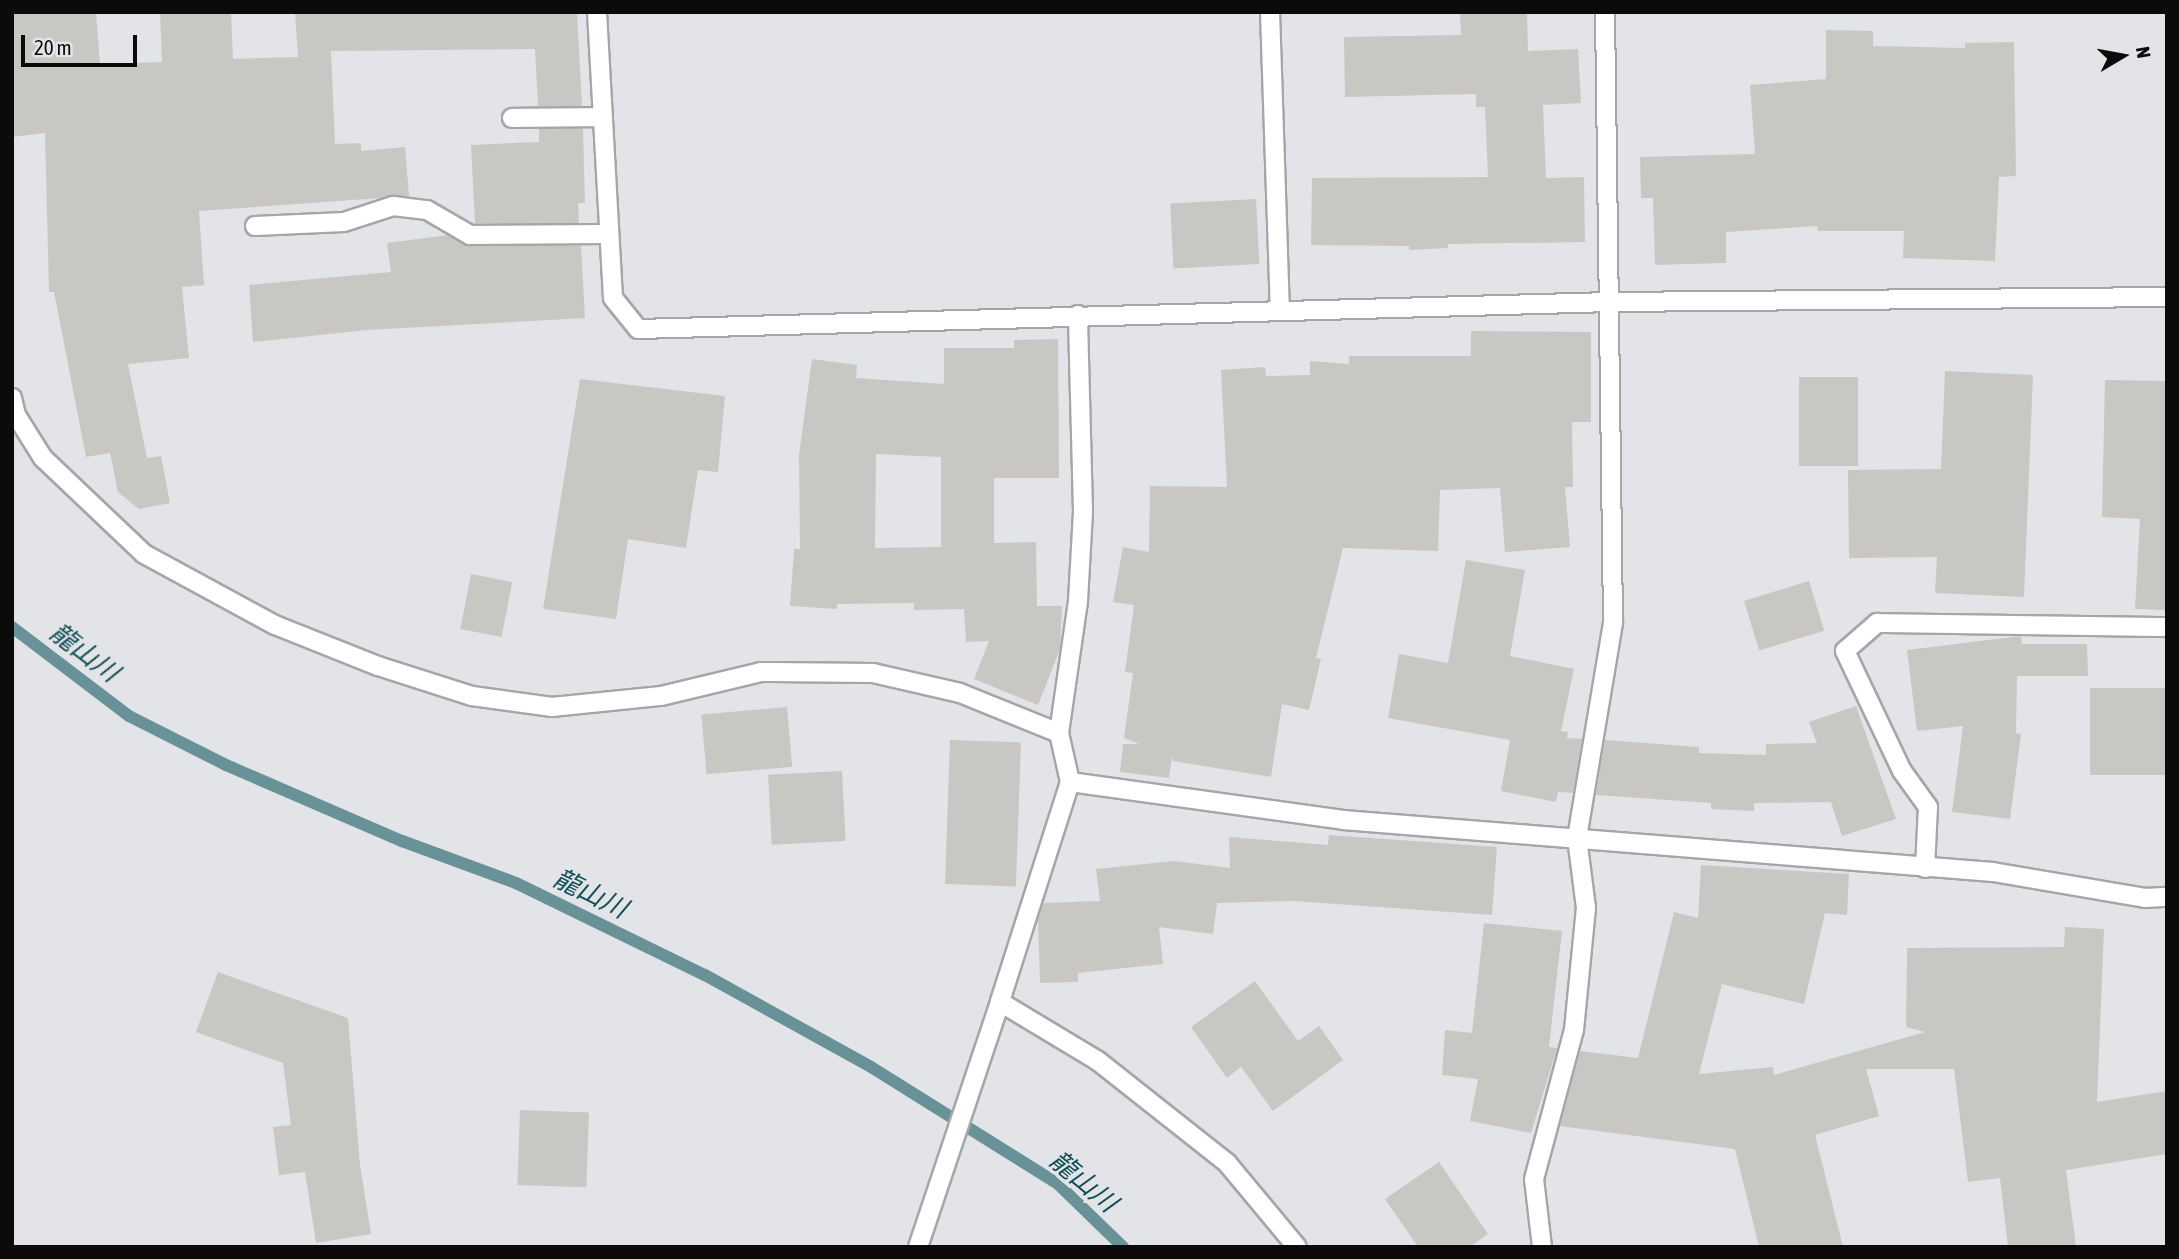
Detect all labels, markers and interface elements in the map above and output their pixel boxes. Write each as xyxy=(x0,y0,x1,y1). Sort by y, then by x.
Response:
scale bar xyxy=(24,21,140,65)
north arrow xyxy=(2088,21,2158,91)
text: 20 m xyxy=(34,35,72,59)
text: N xyxy=(2132,45,2155,60)
water label: 龍山川 xyxy=(43,617,125,689)
water label: 龍山川 xyxy=(548,863,632,925)
water label: 龍山川 xyxy=(1043,1145,1123,1219)

